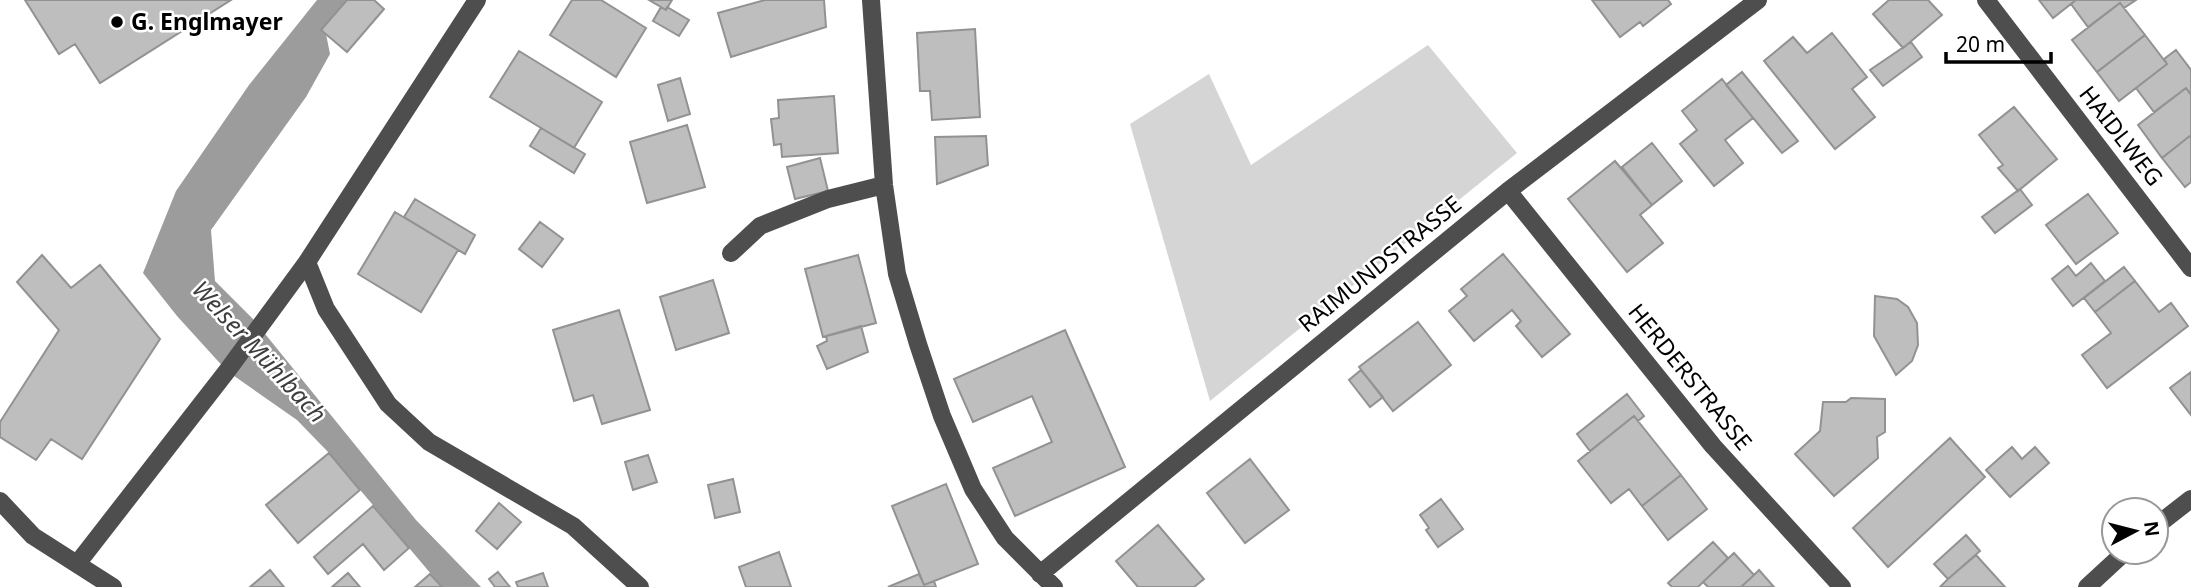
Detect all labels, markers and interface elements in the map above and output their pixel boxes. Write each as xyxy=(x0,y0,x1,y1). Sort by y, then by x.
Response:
place label: G. Englmayer xyxy=(131,5,283,37)
marker: G. Englmayer xyxy=(109,14,125,30)
scale bar xyxy=(1946,21,2051,65)
text: 20 m xyxy=(1956,30,2005,58)
street label: HAIDLWEG xyxy=(2073,79,2171,192)
street label: RAIMUNDSTRASSE xyxy=(1291,187,1468,339)
water label: Welser Mühlbach xyxy=(186,273,335,429)
street label: HERDERSTRASSE xyxy=(1622,296,1760,457)
north arrow xyxy=(2100,496,2170,566)
text: N xyxy=(2138,520,2166,538)

